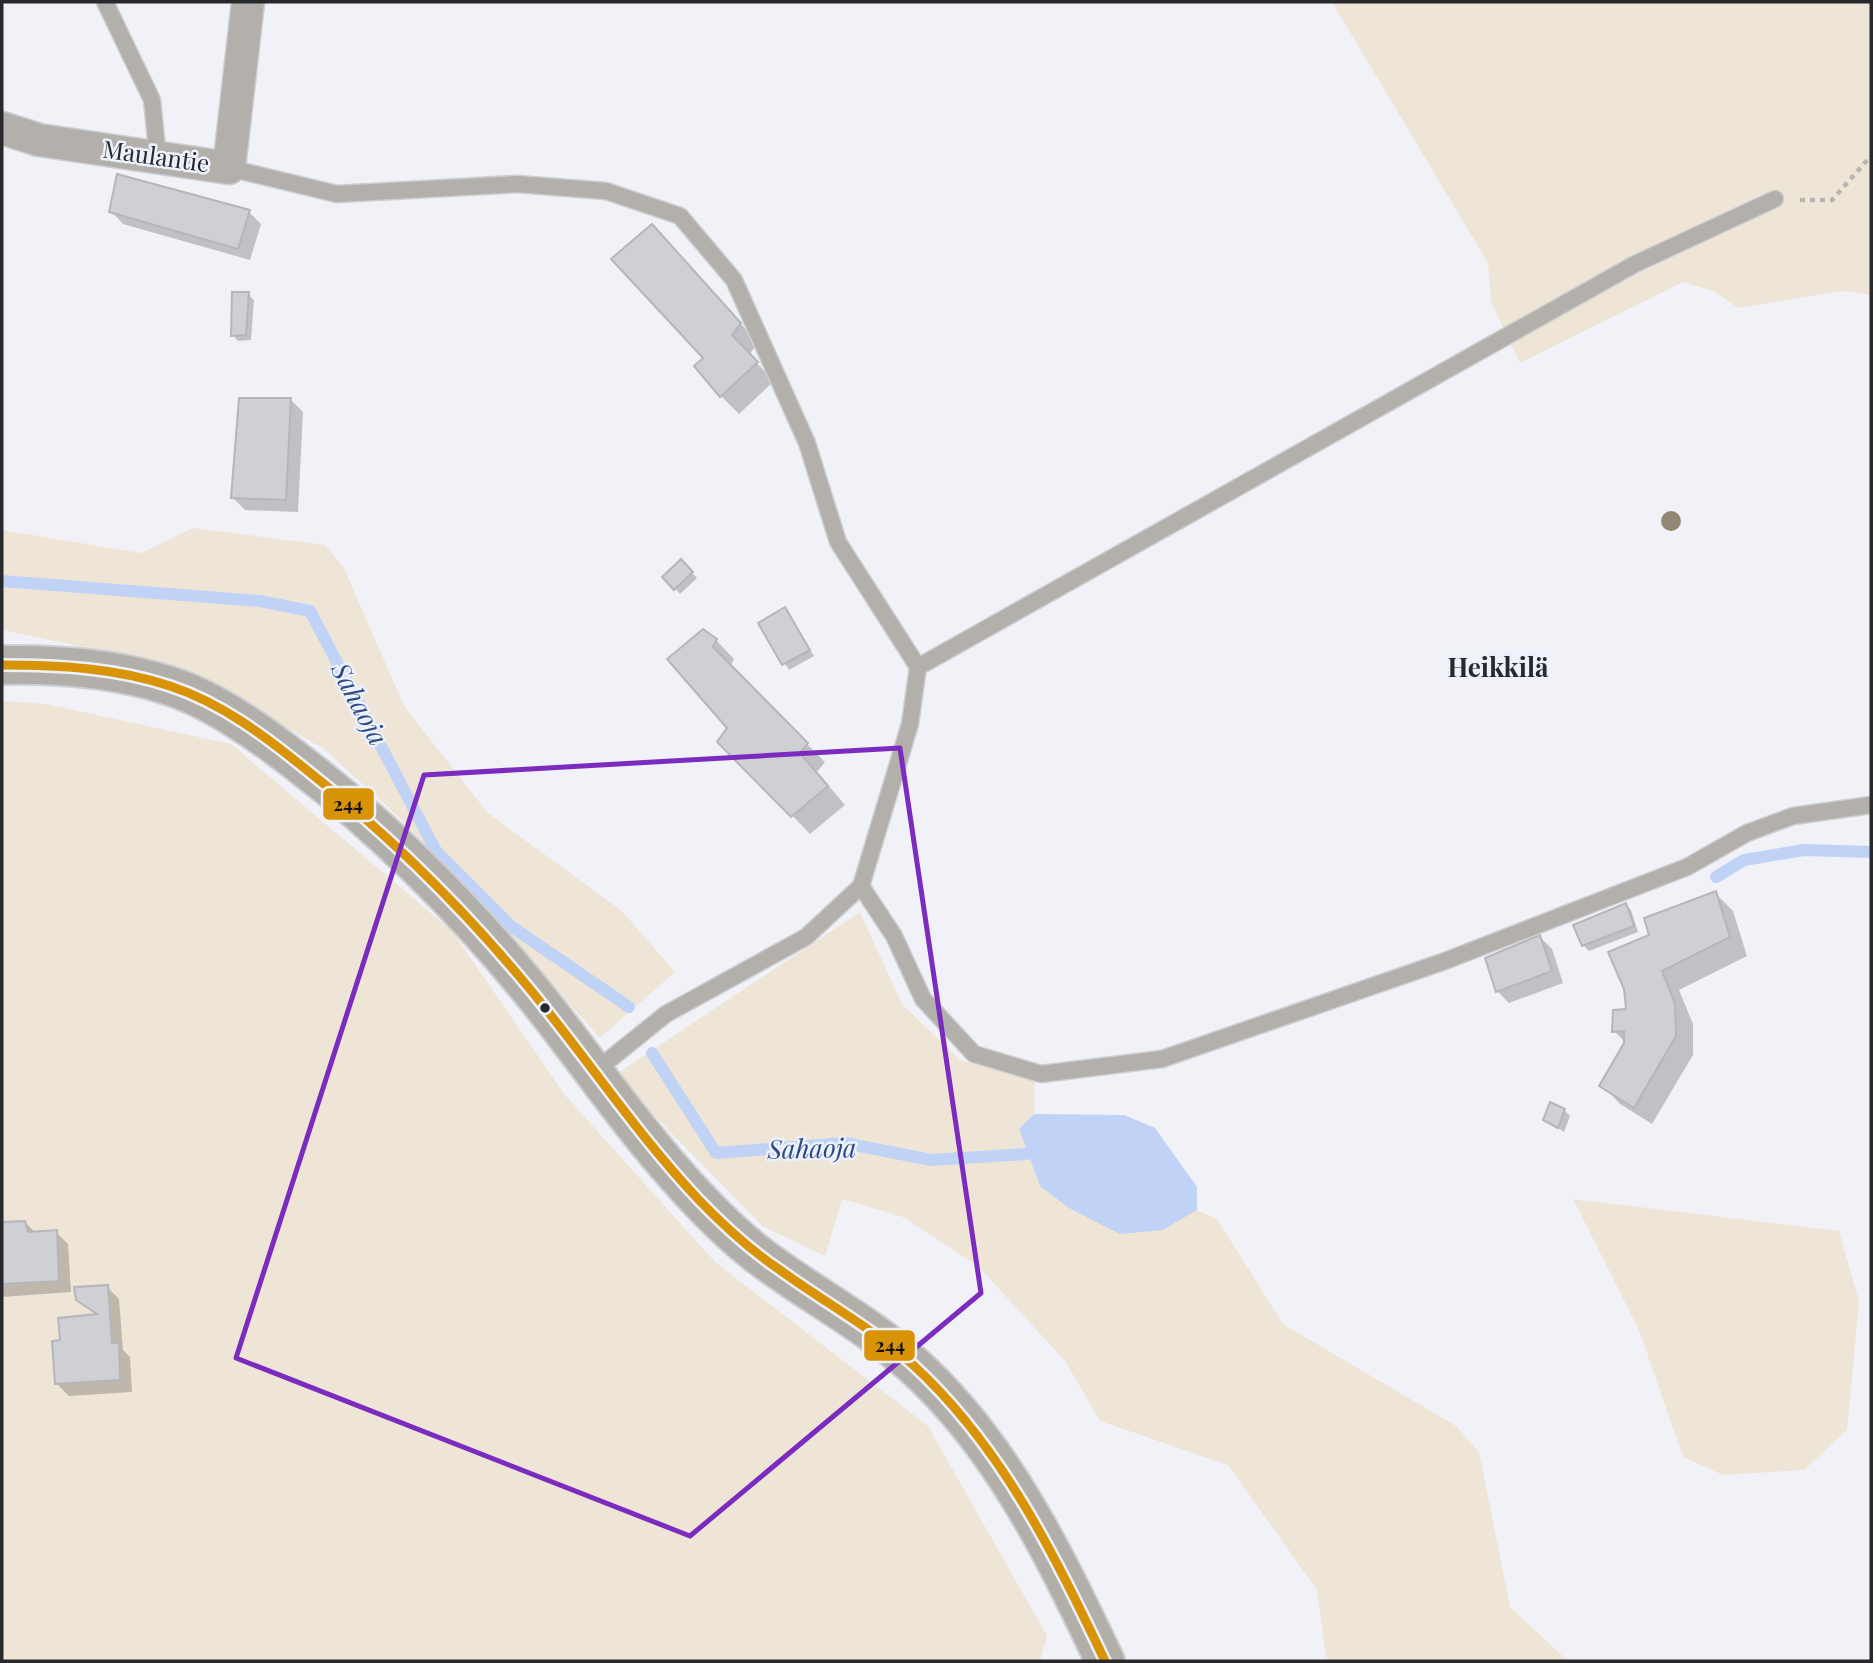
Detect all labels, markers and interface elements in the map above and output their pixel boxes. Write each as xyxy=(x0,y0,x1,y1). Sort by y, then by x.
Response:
street label: Maulantie xyxy=(101,132,212,178)
district label: Heikkilä xyxy=(1447,649,1549,684)
water label: Sahaoja xyxy=(324,655,397,751)
line badge: 244 xyxy=(322,787,375,821)
text: 244 xyxy=(333,790,363,816)
unlabelled marker xyxy=(538,1001,552,1015)
water label: Sahaoja xyxy=(766,1129,857,1166)
line badge: 244 xyxy=(863,1329,916,1362)
text: 244 xyxy=(875,1331,905,1357)

